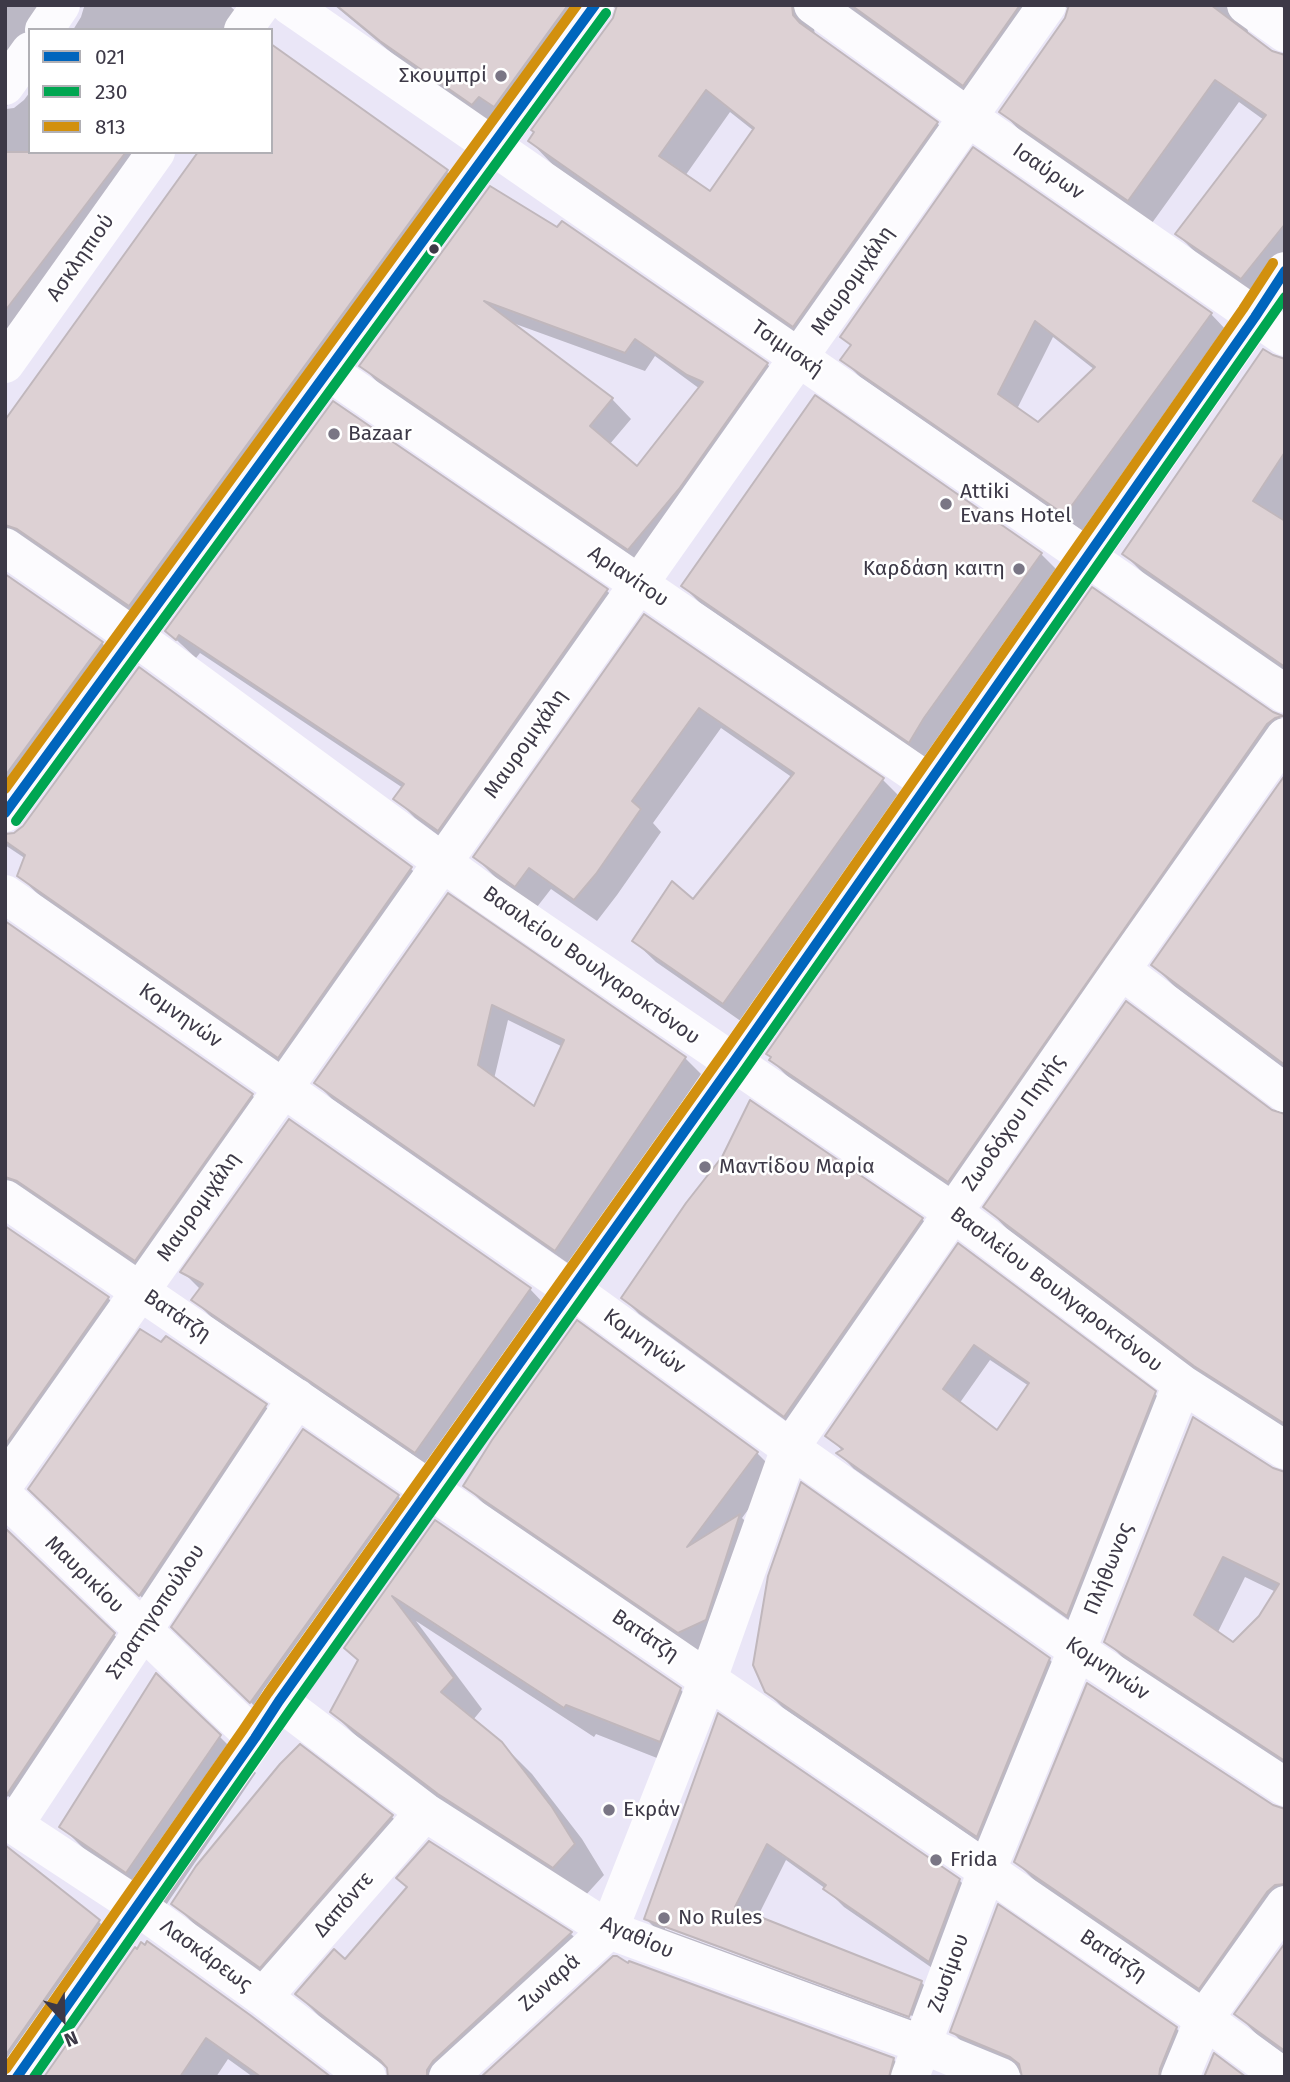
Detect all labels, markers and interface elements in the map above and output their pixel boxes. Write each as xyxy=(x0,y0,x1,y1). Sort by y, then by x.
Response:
legend xyxy=(28,28,273,154)
text: 021 xyxy=(95,44,125,70)
place label: Σκουμπρί xyxy=(399,63,487,89)
marker: Σκουμπρί xyxy=(493,68,509,84)
text: 230 xyxy=(95,79,128,105)
text: 813 xyxy=(95,114,126,140)
street label: Ισαύρων xyxy=(1007,138,1089,206)
street label: Ασκληπιού xyxy=(42,210,120,306)
street label: Μαυρομιχάλη xyxy=(806,222,900,340)
unlabelled marker xyxy=(427,242,441,256)
street label: Τσιμισκή xyxy=(746,315,828,383)
place label: Bazaar xyxy=(348,421,412,447)
marker: Bazaar xyxy=(326,426,342,442)
place label: Attiki Evans Hotel xyxy=(960,479,1071,529)
marker: Attiki Evans Hotel xyxy=(938,496,954,512)
street label: Αριανίτου xyxy=(583,541,673,613)
place label: Καρδάση καιτη xyxy=(863,556,1005,582)
marker: Καρδάση καιτη xyxy=(1011,561,1027,577)
street label: Μαυρομιχάλη xyxy=(479,685,573,803)
street label: Βασιλείου Βουλγαροκτόνου xyxy=(478,881,704,1051)
street label: Κομνηνών xyxy=(134,978,226,1054)
street label: Ζωοδόχου Πηγής xyxy=(957,1050,1071,1196)
street label: Μαυρομιχάλη xyxy=(152,1148,246,1266)
place label: Μαντίδου Μαρία xyxy=(719,1154,875,1180)
marker: Μαντίδου Μαρία xyxy=(697,1159,713,1175)
street label: Βασιλείου Βουλγαροκτόνου xyxy=(945,1202,1167,1378)
street label: Βατάτζη xyxy=(139,1284,215,1348)
street label: Κομνηνών xyxy=(598,1304,690,1380)
street label: Πλήθωνος xyxy=(1079,1519,1139,1619)
street label: Μαυρικίου xyxy=(39,1531,129,1619)
street label: Στρατηγοπούλου xyxy=(101,1540,211,1684)
street label: Βατάτζη xyxy=(607,1604,683,1668)
street label: Κομνηνών xyxy=(1060,1632,1154,1706)
place label: Εκράν xyxy=(623,1797,680,1823)
marker: Εκράν xyxy=(601,1802,617,1818)
place label: Frida xyxy=(950,1847,998,1873)
marker: Frida xyxy=(928,1852,944,1868)
street label: Δαπόντε xyxy=(309,1867,379,1943)
place label: No Rules xyxy=(678,1905,762,1931)
marker: No Rules xyxy=(656,1910,672,1926)
street label: Αγαθίου xyxy=(597,1911,677,1965)
street label: Λασκάρεως xyxy=(155,1914,257,1998)
street label: Βατάτζη xyxy=(1075,1924,1151,1988)
street label: Ζωσίμου xyxy=(923,1930,975,2016)
street label: Ζωναρά xyxy=(514,1949,586,2017)
north arrow xyxy=(28,1984,98,2054)
text: N xyxy=(61,2026,81,2052)

